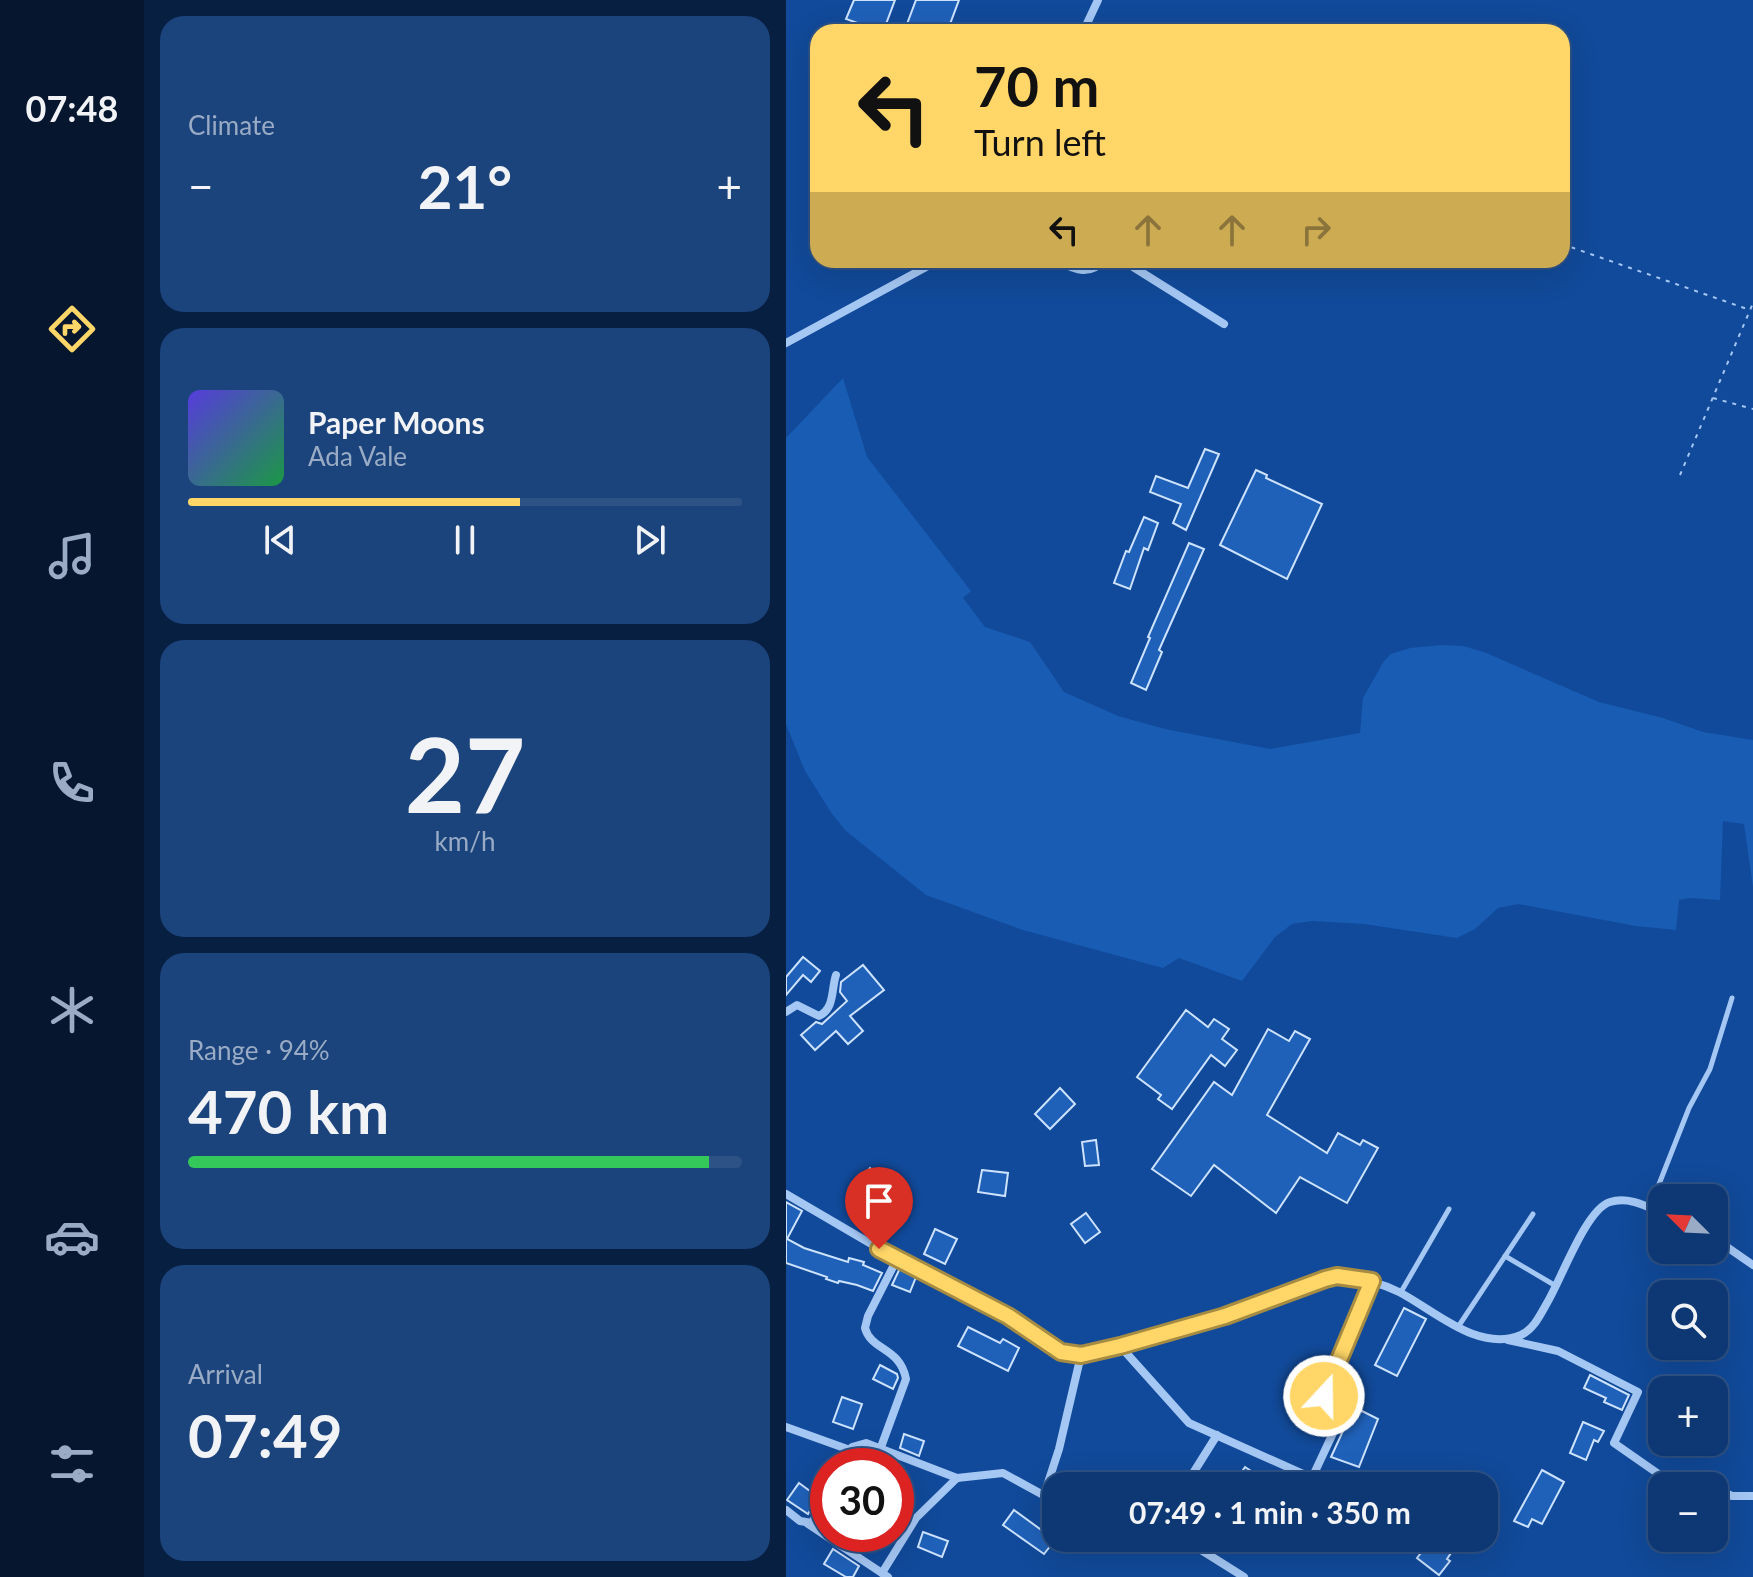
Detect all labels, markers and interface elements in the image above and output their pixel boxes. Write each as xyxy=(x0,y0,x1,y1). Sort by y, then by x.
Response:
text: 70 m xyxy=(974,52,1099,119)
icon: left xyxy=(842,56,946,160)
text: 07:48 xyxy=(26,86,118,130)
text: Climate xyxy=(188,109,275,141)
text: Turn left xyxy=(974,120,1106,164)
text: 21° xyxy=(418,150,512,222)
text: − xyxy=(188,160,214,212)
text: + xyxy=(716,160,742,212)
icon: left xyxy=(1042,208,1086,252)
icon: ahead xyxy=(1126,208,1170,252)
icon: ahead xyxy=(1210,208,1254,252)
icon: right xyxy=(1294,208,1338,252)
icon: directions xyxy=(44,301,100,357)
text: Paper Moons xyxy=(308,404,485,440)
text: Ada Vale xyxy=(308,440,407,472)
icon: previous xyxy=(258,518,302,562)
icon: pause xyxy=(443,518,487,562)
icon: next xyxy=(628,518,672,562)
icon: music xyxy=(44,528,100,584)
text: 27 xyxy=(405,710,525,835)
icon: phone xyxy=(44,755,100,811)
text: km/h xyxy=(435,825,495,857)
icon: climate xyxy=(44,982,100,1038)
text: Range · 94% xyxy=(188,1034,330,1066)
text: 470 km xyxy=(188,1075,389,1147)
pin xyxy=(845,1167,913,1249)
icon: arrive xyxy=(857,1179,901,1223)
north arrow xyxy=(1648,1184,1728,1264)
map controls xyxy=(1648,1184,1728,1552)
icon: car xyxy=(44,1209,100,1265)
button: search xyxy=(1648,1280,1728,1360)
position arrow xyxy=(1282,1354,1366,1438)
text: Arrival xyxy=(188,1358,263,1390)
button: + xyxy=(1648,1376,1728,1456)
text: 07:49 xyxy=(188,1399,343,1471)
icon: filters xyxy=(44,1436,100,1492)
speed limit sign: 30 xyxy=(810,1448,914,1552)
button: − xyxy=(1648,1472,1728,1552)
text: 07:49 · 1 min · 350 m xyxy=(1129,1494,1411,1530)

